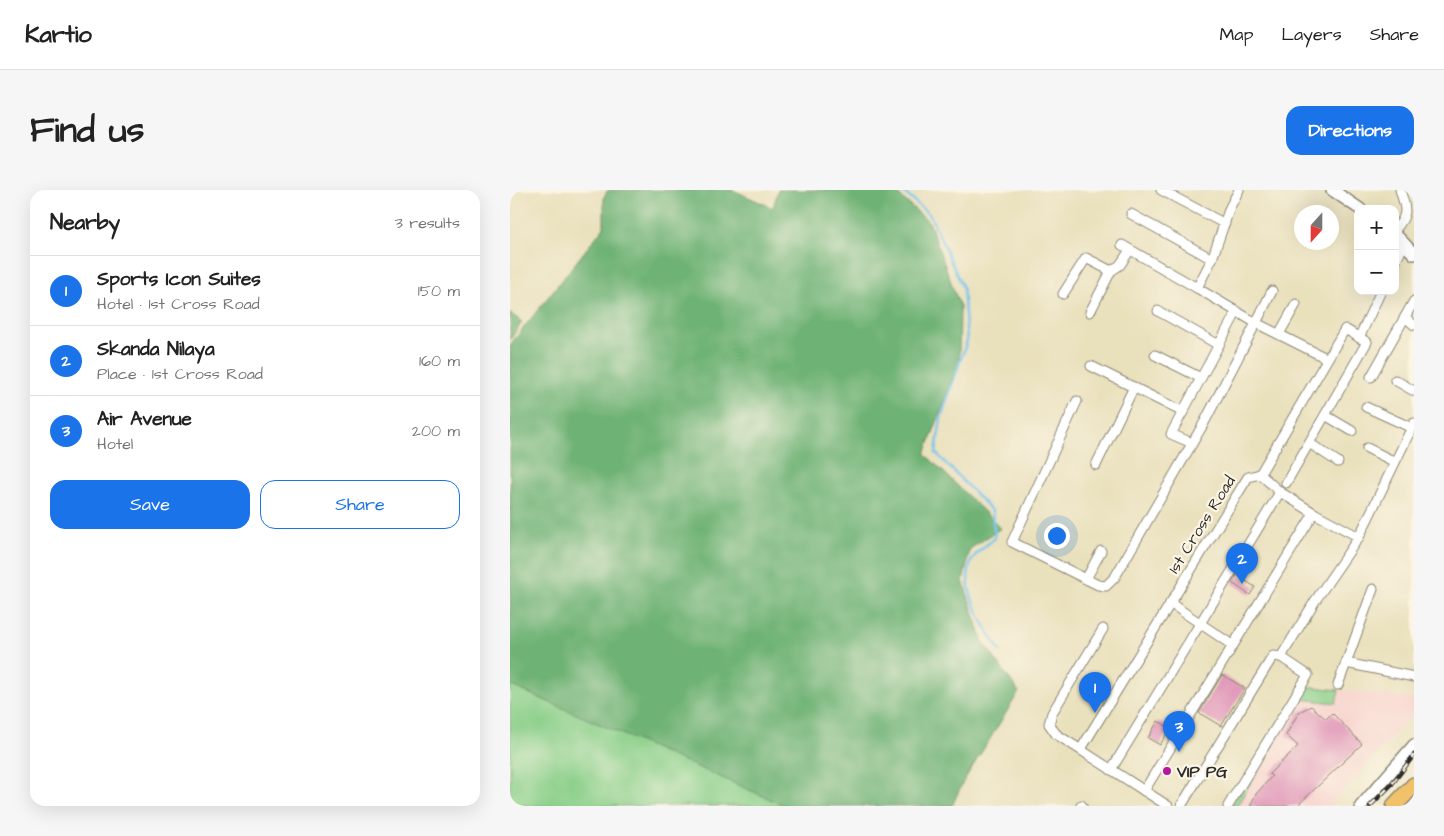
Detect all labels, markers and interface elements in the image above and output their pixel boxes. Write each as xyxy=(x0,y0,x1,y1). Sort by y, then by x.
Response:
text: Kartio xyxy=(25,18,92,52)
text: Map xyxy=(1219,22,1253,47)
text: Layers xyxy=(1281,22,1342,47)
text: Share xyxy=(1370,22,1419,47)
text: Find us xyxy=(30,106,144,155)
button: Directions xyxy=(1286,106,1414,155)
north arrow xyxy=(1294,205,1339,250)
map controls xyxy=(1354,205,1399,295)
button: + xyxy=(1354,205,1399,250)
text: Nearby xyxy=(50,208,120,237)
text: 3 results xyxy=(395,212,460,234)
button: − xyxy=(1354,250,1399,295)
text: Sports Icon Suites xyxy=(97,266,261,293)
text: 1 xyxy=(65,280,67,302)
text: 150 m xyxy=(418,280,460,302)
text: Hotel · 1st Cross Road xyxy=(97,293,260,315)
text: Skanda Nilaya xyxy=(97,336,215,363)
text: 2 xyxy=(61,350,71,372)
text: 160 m xyxy=(419,350,460,372)
text: Place · 1st Cross Road xyxy=(97,363,263,385)
text: Air Avenue xyxy=(97,406,192,433)
text: 3 xyxy=(62,420,70,442)
text: 200 m xyxy=(412,420,460,442)
text: Hotel xyxy=(97,433,133,455)
street label: 1st Cross Road xyxy=(1163,471,1241,578)
button: Save xyxy=(50,480,250,529)
button: Share xyxy=(260,480,460,529)
your location xyxy=(1044,523,1070,549)
pin: 2 xyxy=(1226,543,1258,584)
pin: 1 xyxy=(1079,672,1111,713)
pin: 3 xyxy=(1163,711,1195,752)
place label: VIP PG xyxy=(1176,761,1228,783)
marker: VIP PG xyxy=(1161,765,1173,777)

